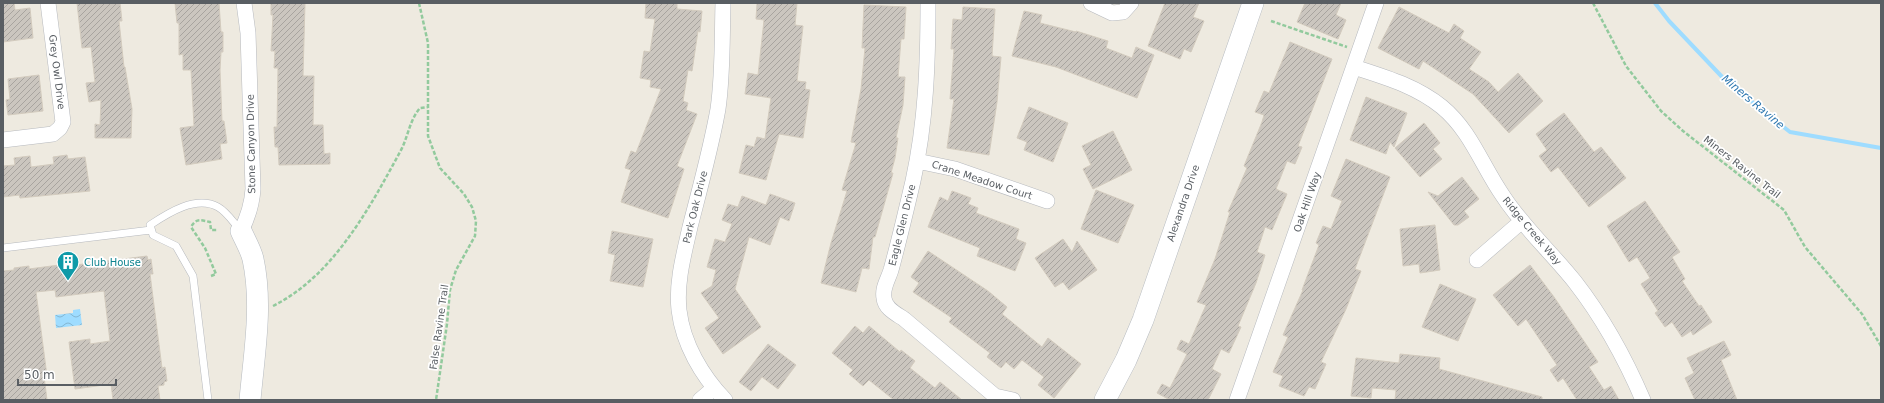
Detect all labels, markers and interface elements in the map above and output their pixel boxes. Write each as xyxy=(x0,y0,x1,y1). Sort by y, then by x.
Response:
street label: Grey Owl Drive xyxy=(47,34,67,110)
water label: Miners Ravine xyxy=(1719,72,1787,132)
street label: Stone Canyon Drive xyxy=(245,94,257,194)
street label: Miners Ravine Trail xyxy=(1702,134,1782,200)
street label: Crane Meadow Court xyxy=(930,159,1034,201)
street label: Alexandra Drive xyxy=(1165,163,1201,243)
street label: Park Oak Drive xyxy=(681,170,709,244)
street label: Oak Hill Way xyxy=(1291,170,1323,234)
street label: Eagle Glen Drive xyxy=(887,183,917,267)
street label: Ridge Creek Way xyxy=(1500,195,1564,267)
building icon: Club House xyxy=(55,249,81,282)
place label: Club House xyxy=(84,257,141,268)
street label: False Ravine Trail xyxy=(428,284,450,370)
scale bar xyxy=(18,361,116,387)
text: 50 m xyxy=(24,368,55,382)

